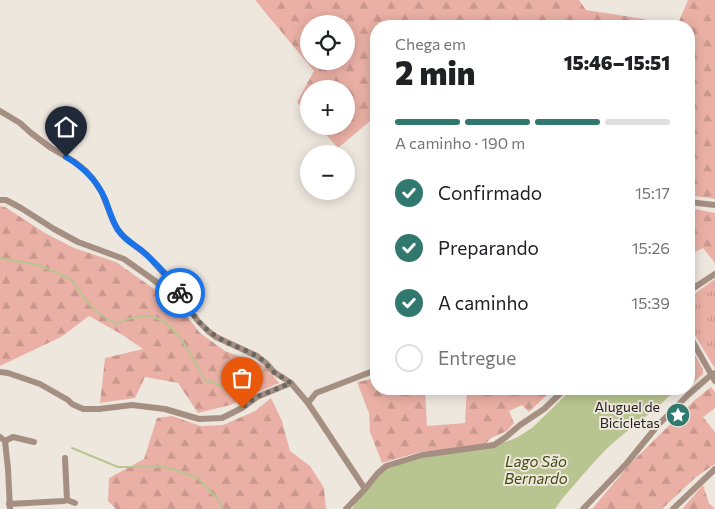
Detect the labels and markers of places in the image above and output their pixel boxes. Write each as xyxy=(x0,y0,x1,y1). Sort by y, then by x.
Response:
pin xyxy=(45,106,87,157)
pin xyxy=(221,357,263,408)
place label: Aluguel de Bicicletas xyxy=(594,398,660,431)
place icon: Aluguel de Bicicletas xyxy=(665,402,691,428)

